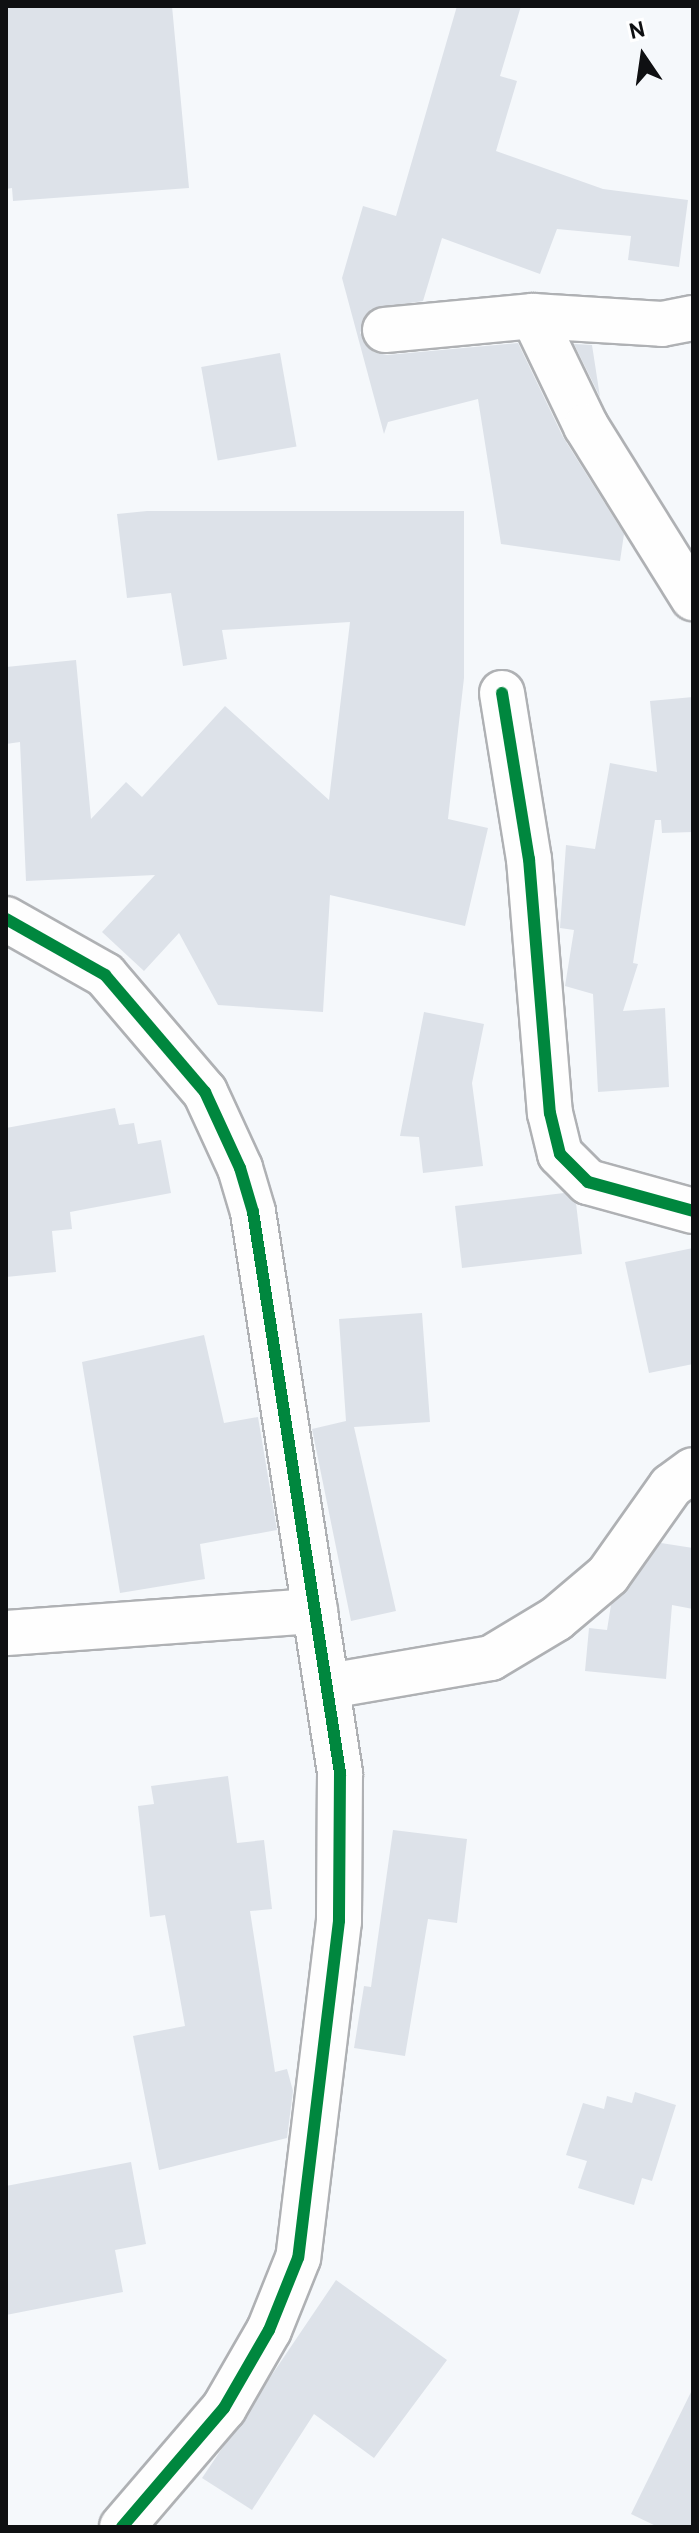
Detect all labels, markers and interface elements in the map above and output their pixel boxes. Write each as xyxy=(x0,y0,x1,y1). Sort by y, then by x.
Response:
north arrow xyxy=(603,16,683,96)
text: N xyxy=(627,17,648,47)

